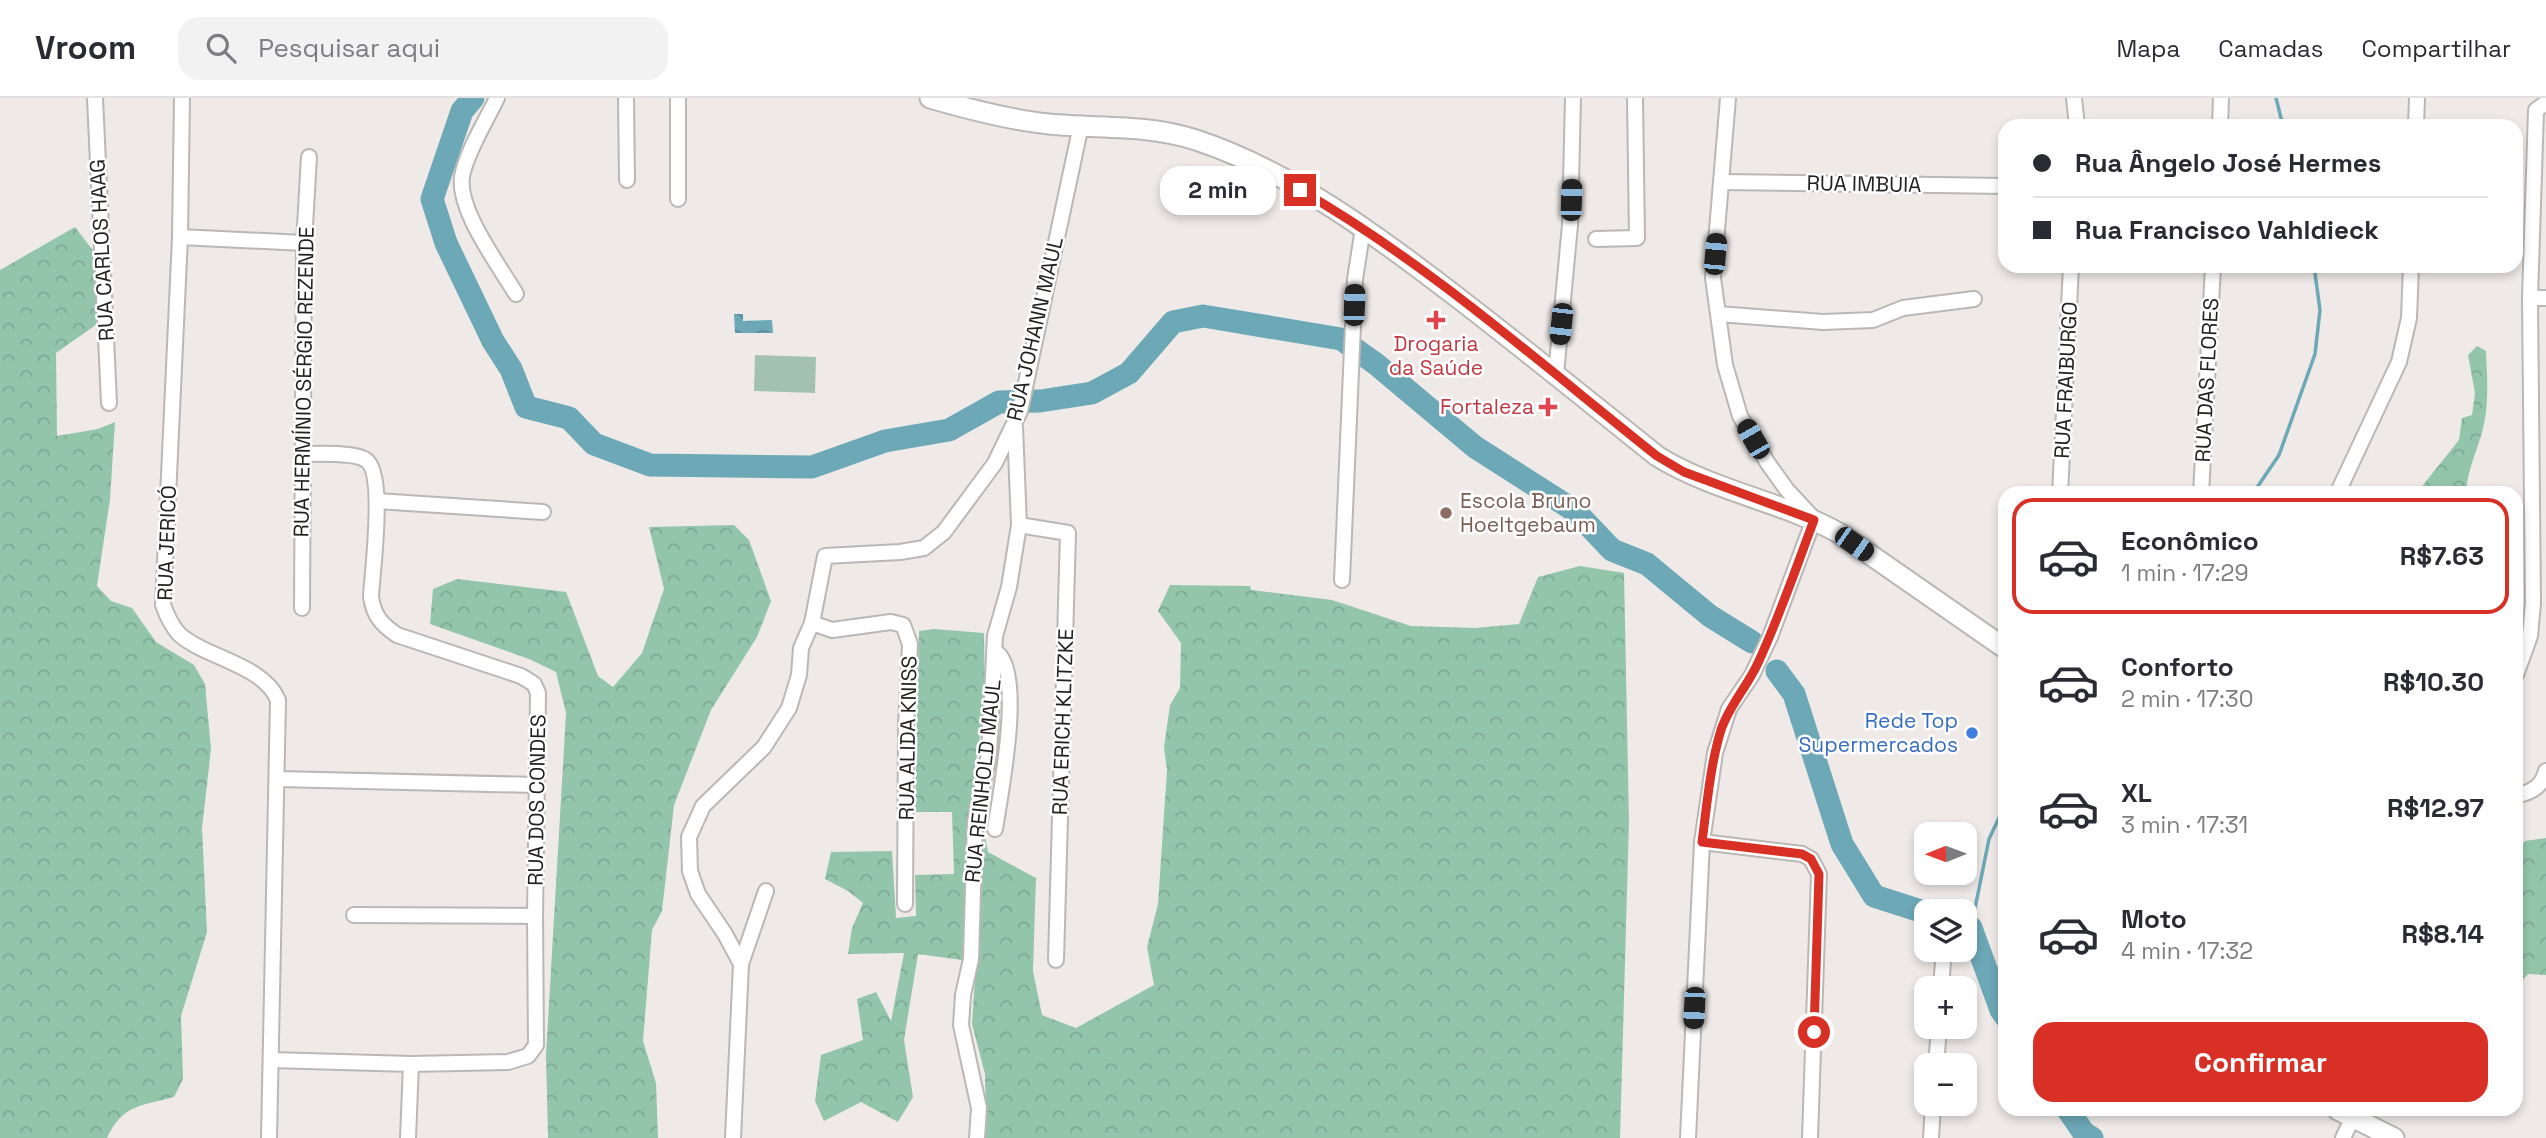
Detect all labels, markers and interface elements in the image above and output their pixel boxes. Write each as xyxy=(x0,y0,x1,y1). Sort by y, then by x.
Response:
search box xyxy=(178,17,668,80)
text: Vroom xyxy=(35,27,136,69)
icon: search xyxy=(202,29,240,67)
text: Pesquisar aqui xyxy=(258,31,440,65)
text: Mapa xyxy=(2116,33,2180,64)
text: Camadas xyxy=(2218,33,2323,64)
text: Compartilhar xyxy=(2361,33,2511,64)
text: Rua Ângelo José Hermes xyxy=(2075,146,2382,180)
street label: RUA CARLOS HAAG xyxy=(83,158,120,342)
callout: 2 min xyxy=(1160,166,1276,214)
street label: RUA IMBUIA xyxy=(1806,169,1922,198)
route end xyxy=(1284,174,1316,206)
text: 2 min xyxy=(1188,175,1248,205)
car xyxy=(1560,179,1583,221)
text: Rua Francisco Vahldieck xyxy=(2075,213,2379,247)
street label: RUA HERMÍNIO SÉRGIO REZENDE xyxy=(287,226,320,538)
car xyxy=(1703,232,1728,276)
street label: RUA JOHANN MAUL xyxy=(1000,234,1069,424)
car xyxy=(1343,284,1366,326)
street label: RUA DAS FLORES xyxy=(2189,297,2224,463)
street label: RUA FRAIBURGO xyxy=(2048,301,2083,459)
car xyxy=(1549,302,1574,346)
marker: Drogaria da Saúde xyxy=(1428,312,1444,328)
place label: Drogaria da Saúde xyxy=(1389,330,1483,381)
place label: Fortaleza xyxy=(1440,393,1534,420)
marker: Fortaleza xyxy=(1540,399,1556,415)
car xyxy=(1734,416,1773,462)
street label: RUA JERICÓ xyxy=(151,485,182,601)
place label: Escola Bruno Hoeltgebaum xyxy=(1460,487,1596,538)
marker: Escola Bruno Hoeltgebaum xyxy=(1438,505,1454,521)
car xyxy=(1831,523,1878,565)
text: Econômico xyxy=(2121,524,2259,558)
icon: car xyxy=(2037,525,2100,588)
text: R$7.63 xyxy=(2400,539,2484,573)
text: 1 min · 17:29 xyxy=(2121,558,2248,588)
street label: RUA ERICH KLITZKE xyxy=(1046,628,1079,816)
text: Conforto xyxy=(2121,650,2234,684)
icon: car xyxy=(2037,651,2100,714)
street label: RUA ALIDA KNISS xyxy=(893,656,922,820)
text: R$10.30 xyxy=(2383,665,2484,699)
street label: RUA REINHOLD MAUL xyxy=(958,678,1007,884)
text: 2 min · 17:30 xyxy=(2121,684,2253,714)
place label: Rede Top Supermercados xyxy=(1798,707,1958,758)
street label: RUA DOS CONDES xyxy=(522,714,551,886)
marker: Rede Top Supermercados xyxy=(1964,725,1980,741)
text: XL xyxy=(2121,776,2152,810)
icon: car xyxy=(2037,777,2100,840)
text: R$12.97 xyxy=(2387,791,2484,825)
text: 3 min · 17:31 xyxy=(2121,810,2248,840)
north arrow xyxy=(1914,822,1978,886)
map controls xyxy=(1914,822,1977,1116)
button: layers xyxy=(1914,899,1977,962)
text: Moto xyxy=(2121,902,2187,936)
icon: car xyxy=(2037,903,2100,966)
text: R$8.14 xyxy=(2402,917,2484,951)
text: 4 min · 17:32 xyxy=(2121,936,2253,966)
button: + xyxy=(1914,976,1977,1039)
car xyxy=(1683,986,1706,1030)
route start xyxy=(1798,1016,1830,1048)
button: Confirmar xyxy=(2033,1022,2488,1102)
button: − xyxy=(1914,1053,1977,1116)

